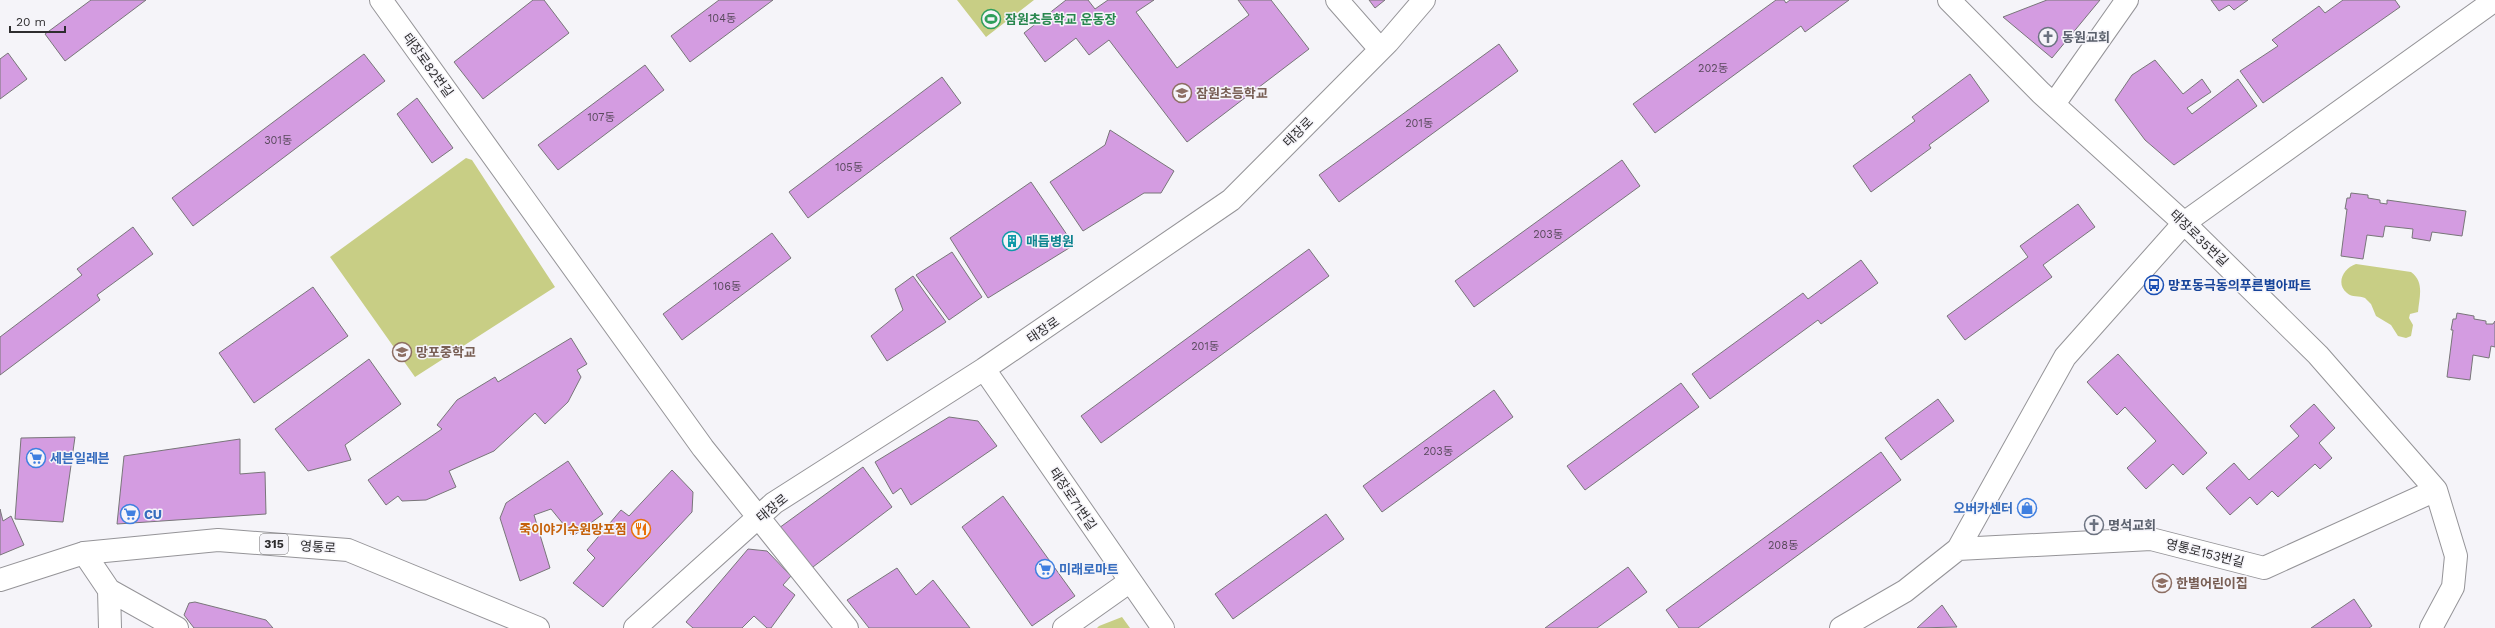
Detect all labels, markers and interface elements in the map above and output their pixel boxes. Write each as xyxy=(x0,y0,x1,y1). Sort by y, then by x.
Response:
scale bar xyxy=(10,8,65,34)
sports icon: 잠원초등학교 운동장 xyxy=(980,8,1002,30)
house number: 104동 xyxy=(708,12,736,25)
place label: 잠원초등학교 운동장 xyxy=(1005,12,1116,27)
text: 20 m xyxy=(16,15,46,29)
church icon: 동원교회 xyxy=(2037,26,2059,48)
street label: 태장로82번길 xyxy=(400,30,456,100)
place label: 동원교회 xyxy=(2062,30,2110,45)
house number: 202동 xyxy=(1698,62,1728,75)
school or university icon: 잠원초등학교 xyxy=(1171,82,1193,104)
place label: 잠원초등학교 xyxy=(1196,86,1268,101)
house number: 107동 xyxy=(587,111,615,124)
street label: 태장로 xyxy=(1280,114,1316,150)
house number: 201동 xyxy=(1405,117,1433,130)
house number: 301동 xyxy=(264,134,292,147)
house number: 105동 xyxy=(835,161,863,174)
street label: 태장로35번길 xyxy=(2167,207,2231,269)
house number: 203동 xyxy=(1533,228,1563,241)
building icon: 매듭병원 xyxy=(1001,230,1023,252)
place label: 매듭병원 xyxy=(1026,234,1074,249)
bus stop icon: 망포동극동의푸른별아파트 xyxy=(2143,274,2165,296)
place label: 망포동극동의푸른별아파트 xyxy=(2168,278,2312,293)
house number: 106동 xyxy=(713,280,741,293)
street label: 태장로 xyxy=(1024,314,1062,346)
house number: 201동 xyxy=(1191,340,1219,353)
school or university icon: 망포중학교 xyxy=(391,341,413,363)
place label: 망포중학교 xyxy=(416,345,476,360)
house number: 203동 xyxy=(1423,445,1453,458)
supermarket icon: 세븐일레븐 xyxy=(25,447,47,469)
place label: 세븐일레븐 xyxy=(50,451,110,466)
street label: 태장로71번길 xyxy=(1047,465,1099,533)
street label: 태장로 xyxy=(753,491,791,525)
shop icon: 오버카센터 xyxy=(2016,497,2038,519)
place label: 오버카센터 xyxy=(1953,501,2013,516)
supermarket icon: CU xyxy=(119,503,141,525)
place label: CU xyxy=(144,507,162,522)
church icon: 명석교회 xyxy=(2083,514,2105,536)
restaurant icon: 죽이야기수원망포점 xyxy=(630,518,652,540)
place label: 명석교회 xyxy=(2108,518,2156,533)
place label: 죽이야기수원망포점 xyxy=(519,522,627,537)
road number: 315 xyxy=(260,534,288,554)
street label: 영통로153번길 xyxy=(2164,536,2246,570)
street label: 영통로 xyxy=(300,538,336,556)
house number: 208동 xyxy=(1768,539,1798,552)
supermarket icon: 미래로마트 xyxy=(1034,558,1056,580)
place label: 미래로마트 xyxy=(1059,562,1119,577)
school or university icon: 한별어린이집 xyxy=(2151,572,2173,594)
place label: 한별어린이집 xyxy=(2176,576,2248,591)

